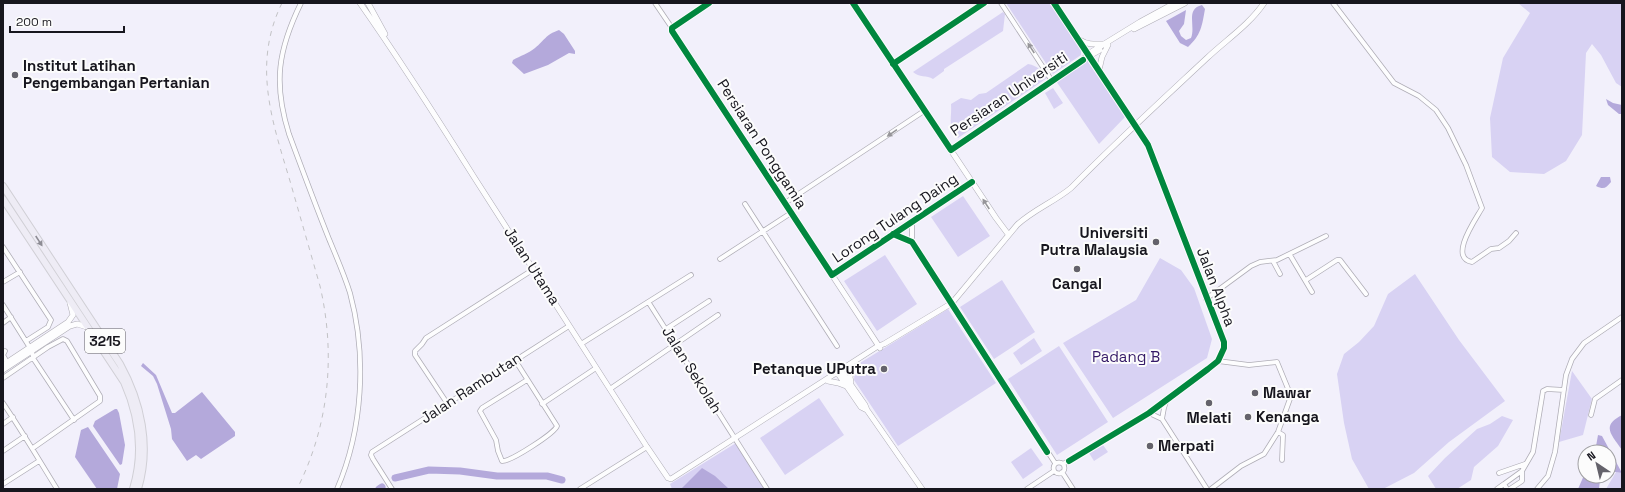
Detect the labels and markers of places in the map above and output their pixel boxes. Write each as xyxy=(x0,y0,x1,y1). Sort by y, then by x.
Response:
place label: Institut Latihan Pengembangan Pertanian xyxy=(23,56,210,92)
marker: Institut Latihan Pengembangan Pertanian xyxy=(10,70,20,80)
place label: Universiti Putra Malaysia xyxy=(1041,223,1148,259)
marker: Universiti Putra Malaysia xyxy=(1151,237,1161,247)
marker: Cangal xyxy=(1072,264,1082,274)
place label: Cangal xyxy=(1052,274,1102,293)
place label: Petanque UPutra xyxy=(753,359,876,378)
marker: Petanque UPutra xyxy=(879,364,889,374)
place label: Mawar xyxy=(1263,383,1311,402)
marker: Mawar xyxy=(1250,388,1260,398)
marker: Melati xyxy=(1204,398,1214,408)
place label: Kenanga xyxy=(1256,407,1320,426)
place label: Melati xyxy=(1187,408,1231,427)
marker: Kenanga xyxy=(1243,412,1253,422)
place label: Merpati xyxy=(1158,436,1214,455)
marker: Merpati xyxy=(1145,441,1155,451)

